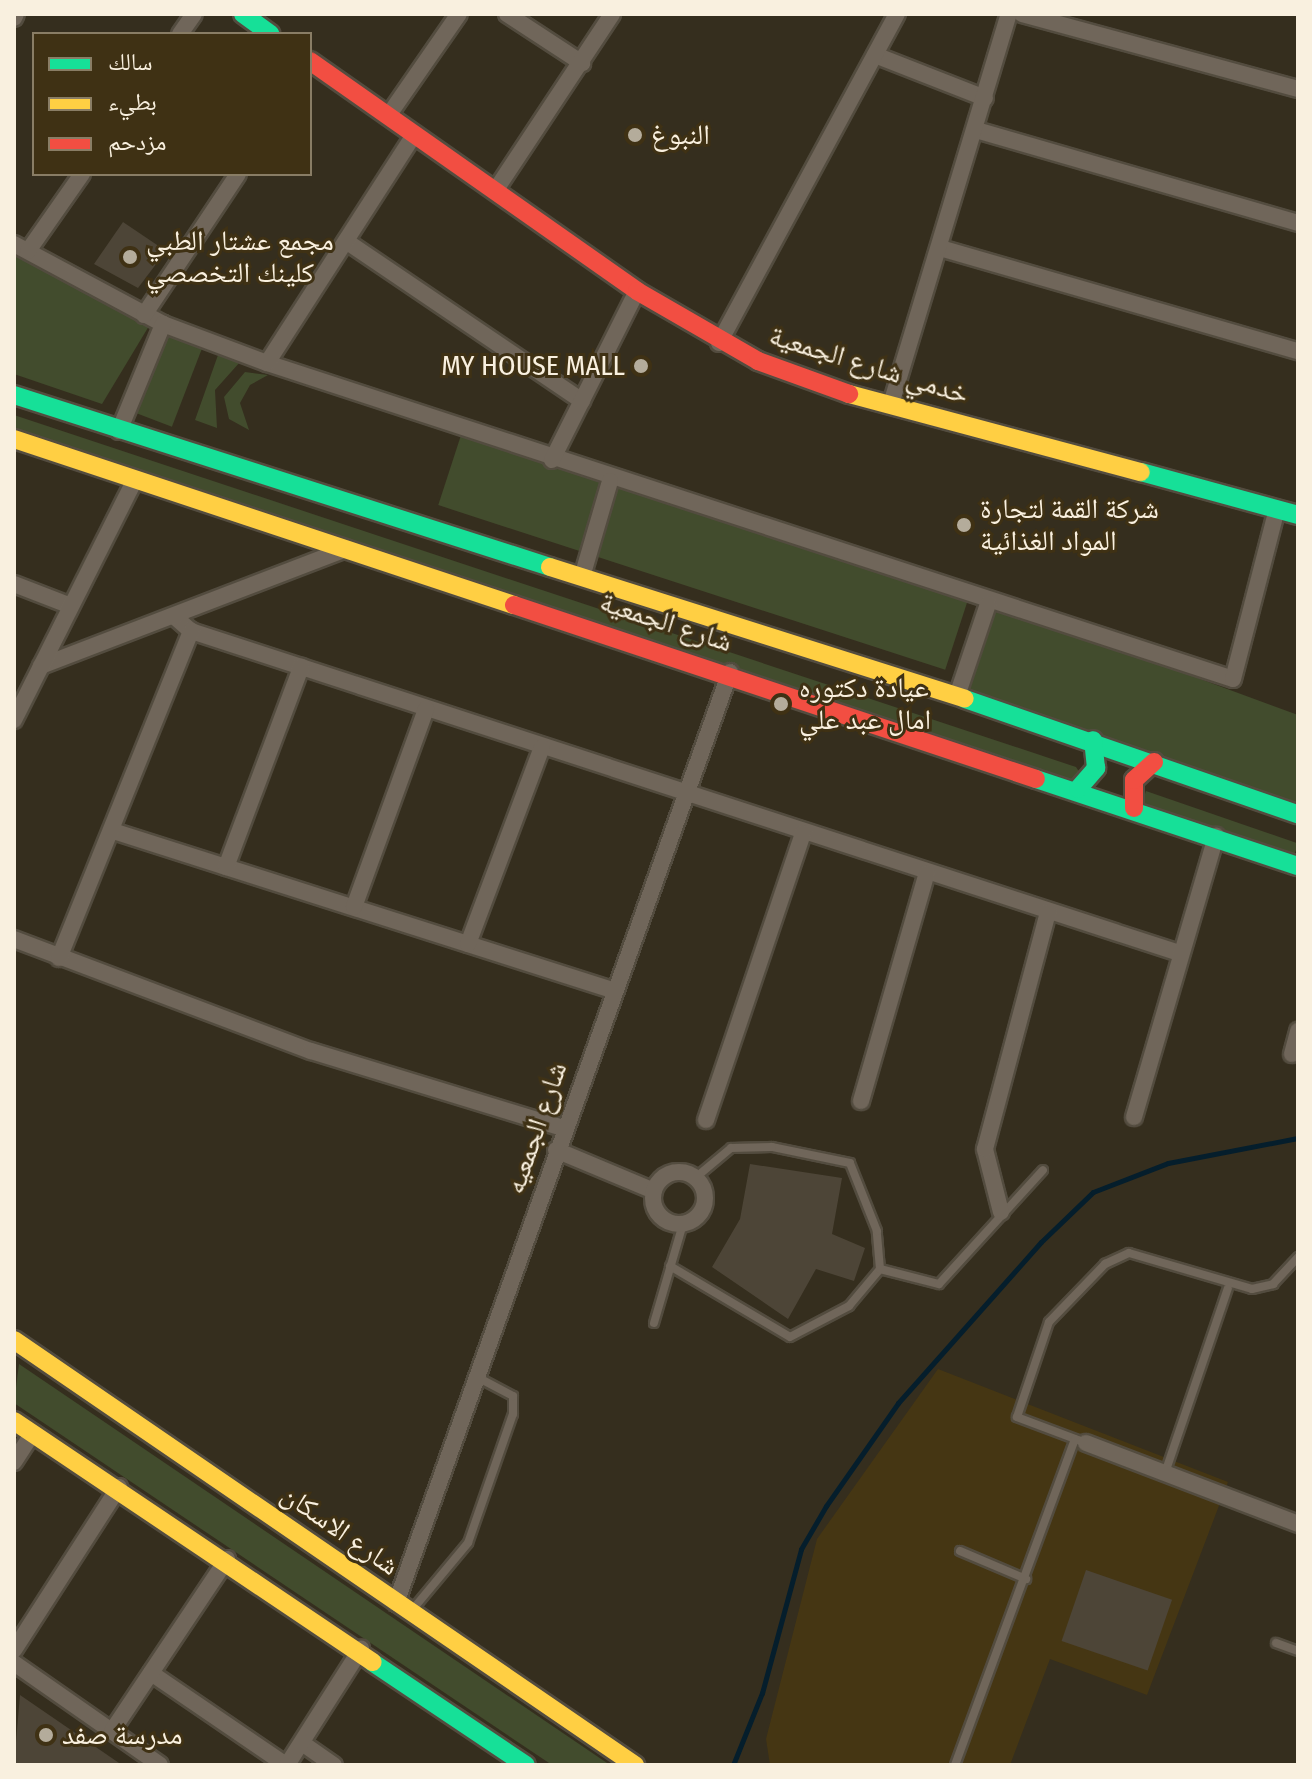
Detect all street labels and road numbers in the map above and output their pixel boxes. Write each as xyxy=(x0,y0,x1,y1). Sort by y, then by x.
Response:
street label: خدمي شارع الجمعية xyxy=(765,319,973,411)
street label: شارع الجمعية xyxy=(596,585,736,659)
street label: شارع الجمعيه xyxy=(498,1058,574,1198)
street label: شارع الاسكان xyxy=(275,1477,405,1583)

